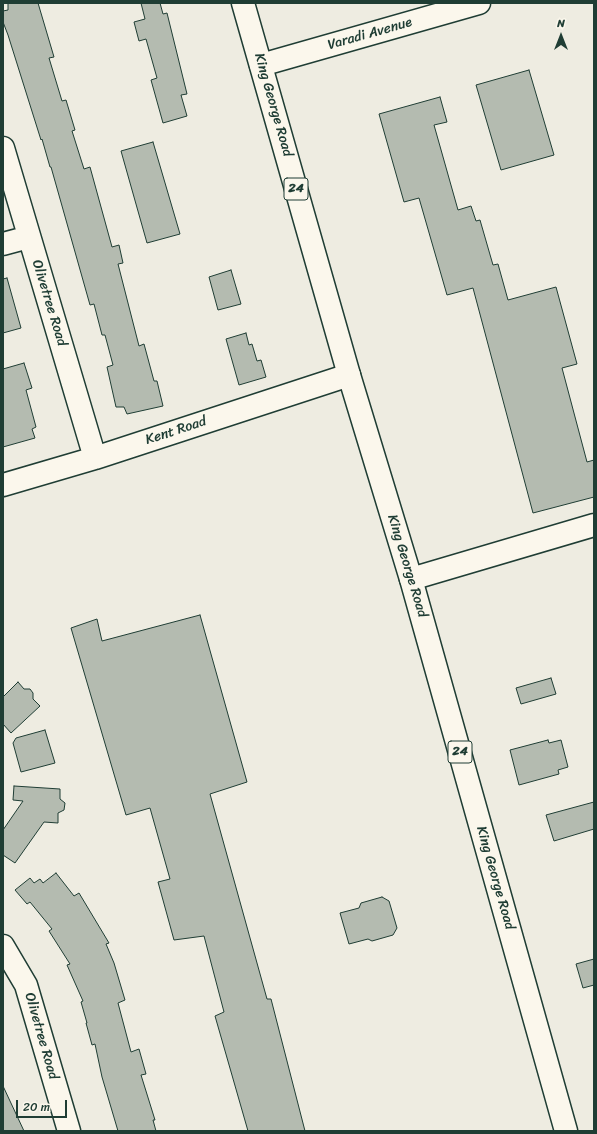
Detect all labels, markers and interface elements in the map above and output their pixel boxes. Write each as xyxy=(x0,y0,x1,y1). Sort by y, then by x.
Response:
street label: Varadi Avenue xyxy=(326,14,414,54)
text: N xyxy=(557,14,565,33)
north arrow xyxy=(541,16,581,56)
street label: King George Road xyxy=(250,51,296,159)
road number: 24 xyxy=(284,178,308,200)
street label: Olivetree Road xyxy=(28,258,70,348)
street label: Kent Road xyxy=(143,413,209,449)
street label: King George Road xyxy=(383,512,431,620)
road number: 24 xyxy=(448,741,472,763)
street label: King George Road xyxy=(472,824,518,932)
street label: Olivetree Road xyxy=(21,991,61,1081)
scale bar xyxy=(18,1092,69,1118)
text: 20 m xyxy=(23,1096,50,1118)

